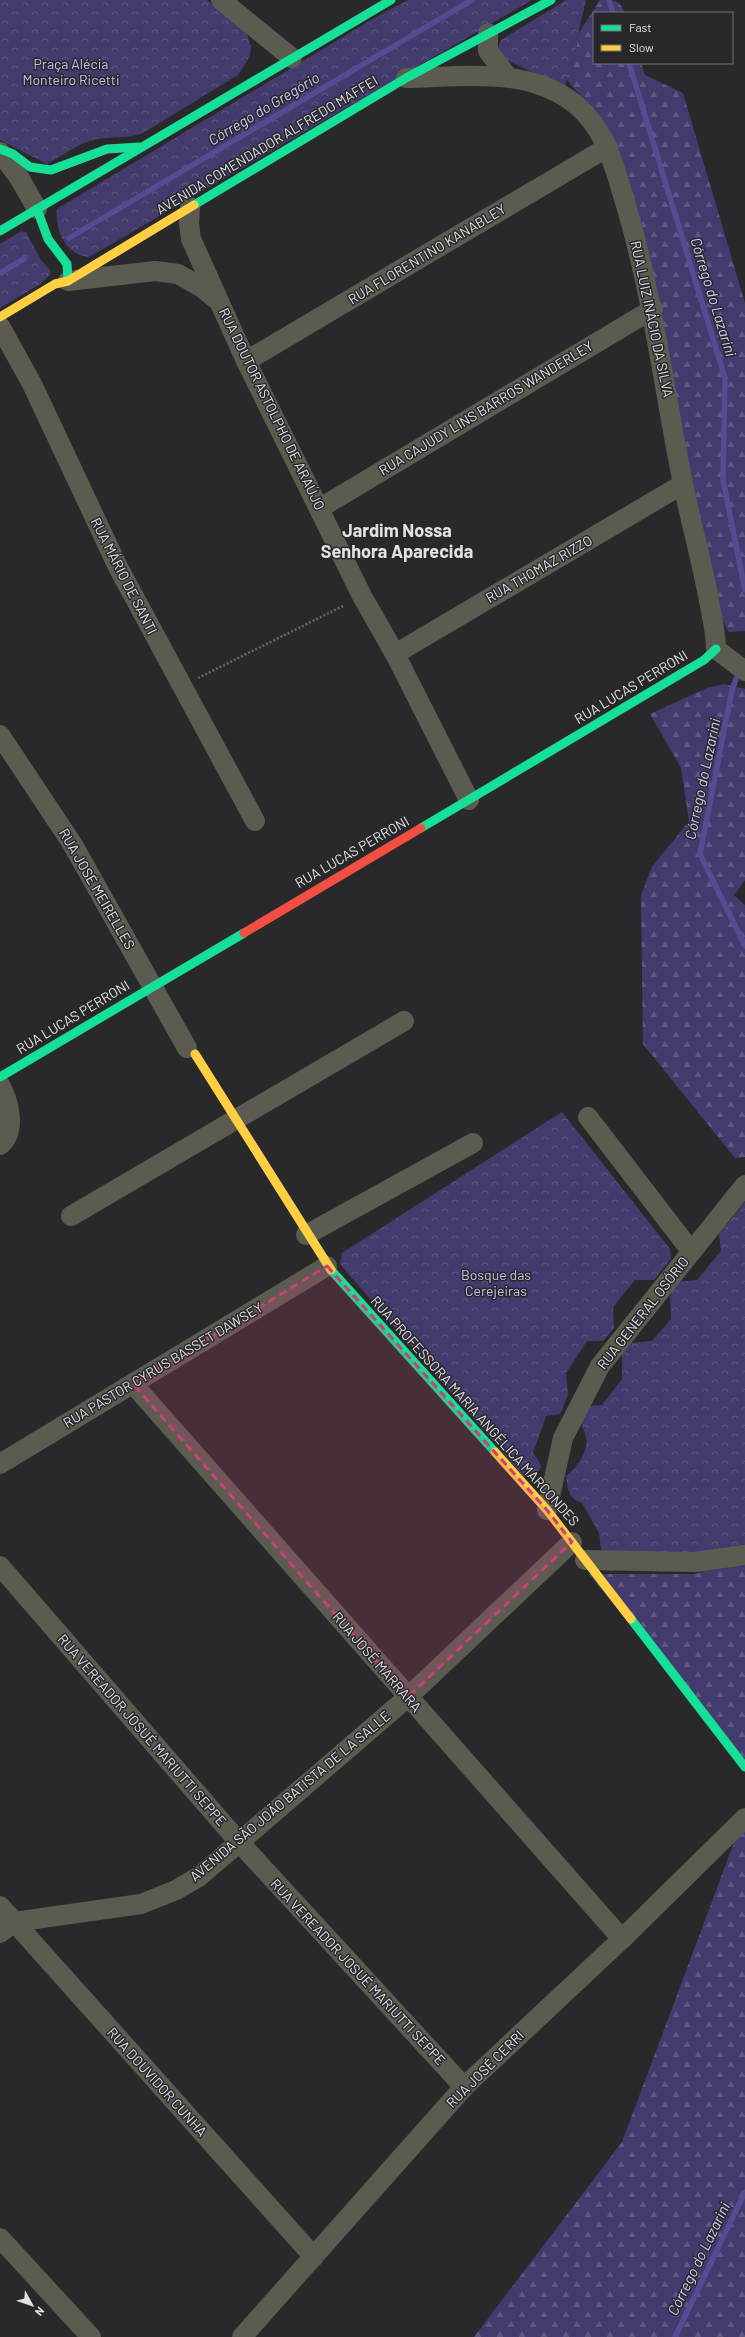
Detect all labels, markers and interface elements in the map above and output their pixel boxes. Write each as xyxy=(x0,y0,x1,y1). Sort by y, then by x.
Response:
legend xyxy=(593,12,733,64)
text: Fast xyxy=(629,20,652,34)
text: Slow xyxy=(629,40,654,54)
park label: Praça Alécia Monteiro Ricetti xyxy=(22,55,120,88)
water label: Córrego do Gregório xyxy=(205,68,322,148)
street label: AVENIDA COMENDADOR ALFREDO MAFFEI xyxy=(153,71,381,218)
street label: RUA FLORENTINO KANABLEY xyxy=(345,200,509,307)
water label: Córrego do Lazarini xyxy=(687,235,741,359)
street label: RUA LUIZ INÁCIO DA SILVA xyxy=(628,239,677,399)
street label: RUA DOUTOR ASTOLPHO DE ARAÚJO xyxy=(216,305,329,513)
street label: RUA CAJUDY LINS BARROS WANDERLEY xyxy=(376,337,596,478)
street label: RUA MÁRIO DE SANTI xyxy=(88,515,161,637)
district label: Jardim Nossa Senhora Aparecida xyxy=(321,519,473,562)
street label: RUA THOMAZ RIZZO xyxy=(482,531,595,606)
street label: RUA LUCAS PERRONI xyxy=(571,646,690,727)
water label: Córrego do Lazarini xyxy=(680,716,724,841)
street label: RUA LUCAS PERRONI xyxy=(292,812,412,891)
street label: RUA JOSÉ MEIRELLES xyxy=(56,825,139,952)
street label: RUA LUCAS PERRONI xyxy=(13,976,132,1057)
street label: RUA GENERAL OSÓRIO xyxy=(593,1253,692,1372)
park label: Bosque das Cerejeiras xyxy=(461,1266,531,1299)
street label: RUA PROFESSORA MARIA ANGÉLICA MARCONDES xyxy=(368,1292,583,1529)
street label: RUA PASTOR CYRUS BASSET DAWSEY xyxy=(60,1298,266,1431)
street label: RUA JOSÉ MARRARA xyxy=(329,1608,426,1716)
street label: RUA VEREADOR JOSUÉ MARIUTTI SEPPE xyxy=(54,1630,230,1829)
street label: AVENIDA SÃO JOÃO BATISTA DE LA SALLE xyxy=(186,1707,393,1885)
street label: RUA VEREADOR JOSUÉ MARIUTTI SEPPE xyxy=(267,1875,449,2068)
street label: RUA DOUVIDOR CUNHA xyxy=(104,2024,211,2140)
street label: RUA JOSÉ CERRI xyxy=(442,2026,527,2111)
water label: Córrego do Lazarini xyxy=(663,2199,733,2318)
north arrow xyxy=(12,2285,52,2325)
text: N xyxy=(33,2305,47,2319)

